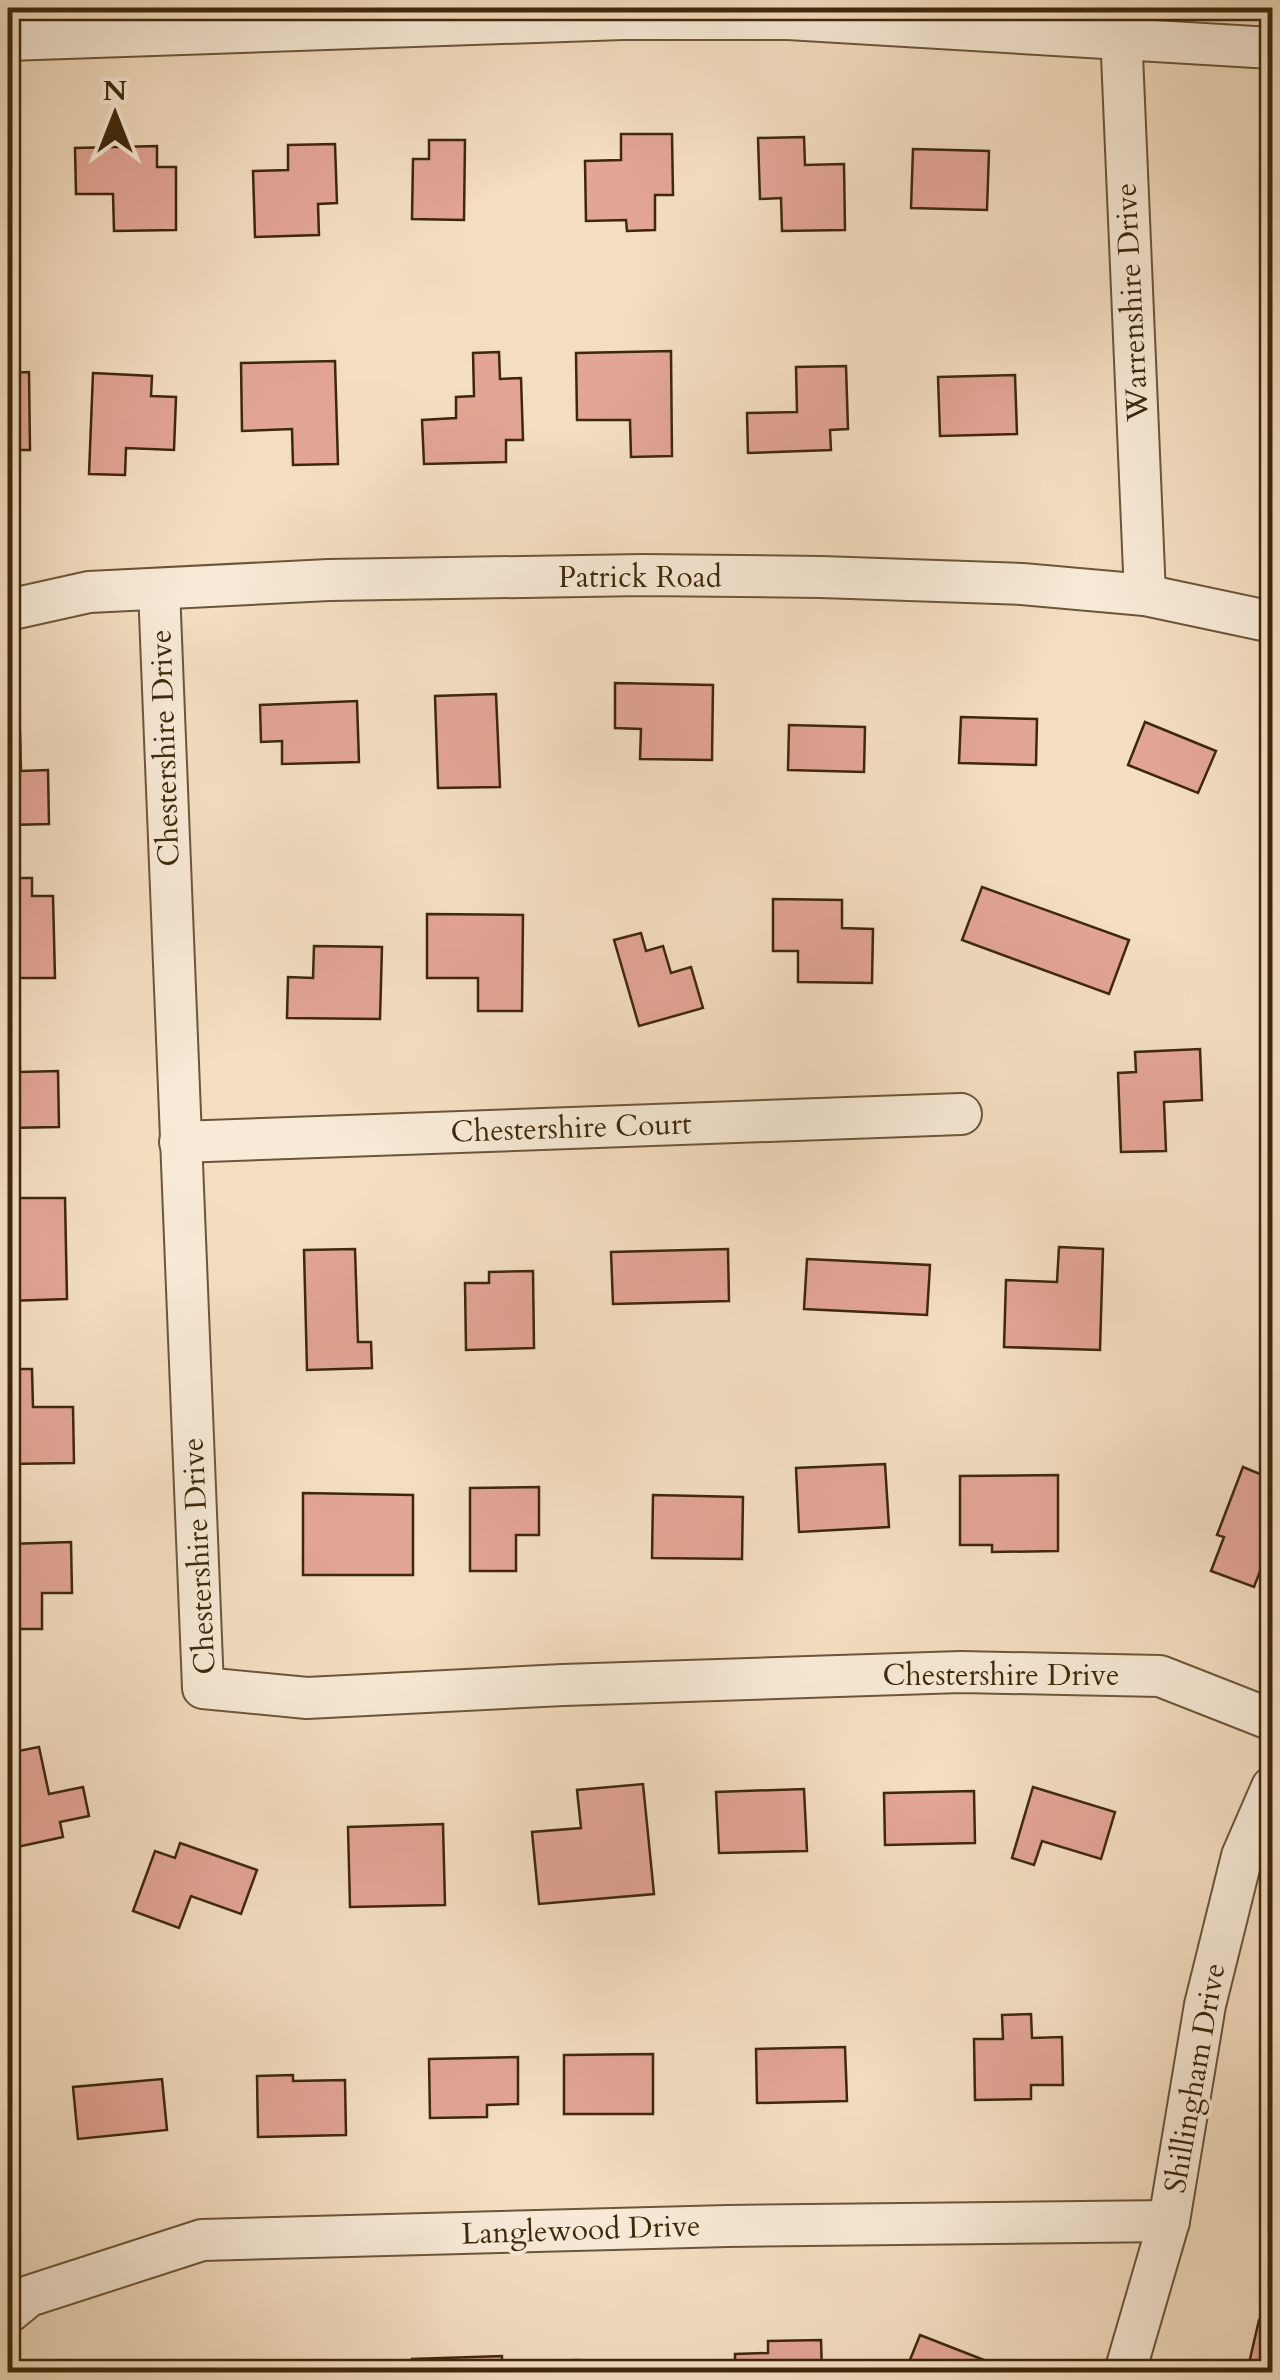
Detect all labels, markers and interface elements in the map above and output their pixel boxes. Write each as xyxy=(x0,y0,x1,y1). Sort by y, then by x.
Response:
north arrow xyxy=(65,65,165,165)
text: N xyxy=(103,72,127,110)
street label: Warrenshire Drive xyxy=(1105,182,1159,423)
street label: Patrick Road xyxy=(558,557,722,598)
street label: Chestershire Drive xyxy=(140,629,190,867)
street label: Chestershire Court xyxy=(450,1103,693,1153)
street label: Chestershire Drive xyxy=(172,1436,226,1676)
street label: Chestershire Drive xyxy=(882,1655,1120,1696)
street label: Shillingham Drive xyxy=(1155,1960,1235,2196)
street label: Langlewood Drive xyxy=(461,2205,701,2255)

